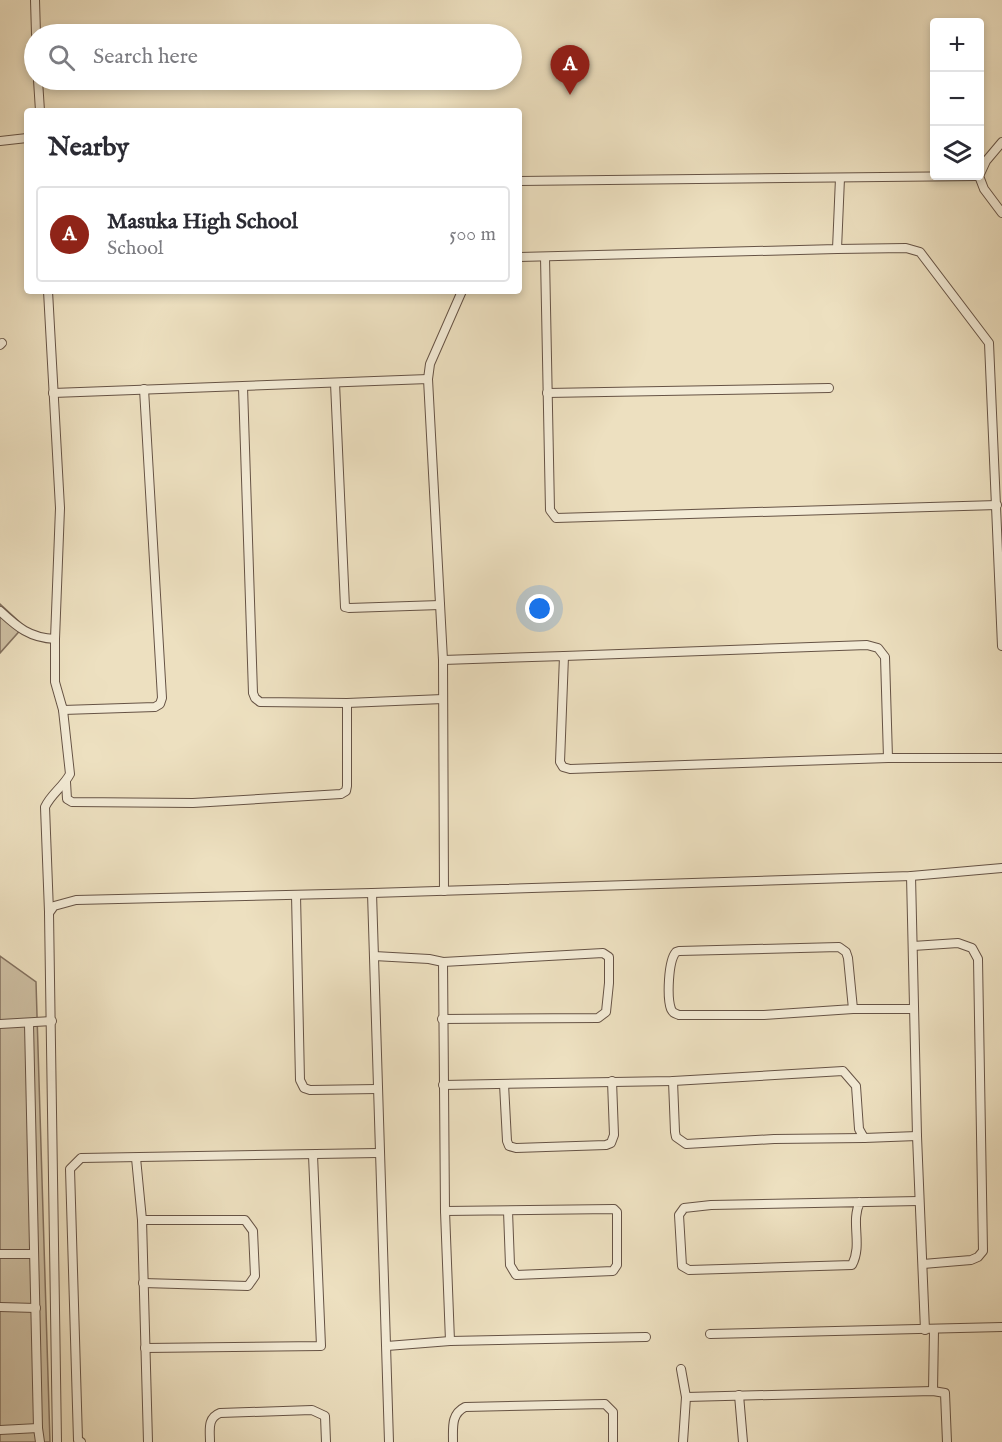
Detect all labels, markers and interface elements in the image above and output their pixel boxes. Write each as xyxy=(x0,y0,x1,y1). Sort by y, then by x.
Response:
map controls xyxy=(930,18,984,180)
button: + xyxy=(930,18,984,72)
search box xyxy=(24,24,522,90)
icon: search xyxy=(45,41,78,74)
text: Search here xyxy=(93,43,198,71)
pin: A xyxy=(550,46,590,95)
button: − xyxy=(930,72,984,126)
button: layers xyxy=(930,126,984,180)
text: Nearby xyxy=(48,131,129,164)
text: Masuka High School xyxy=(107,208,298,236)
text: A xyxy=(63,222,76,247)
text: 500 m xyxy=(449,222,496,247)
text: School xyxy=(107,236,163,261)
your location xyxy=(525,594,554,623)

